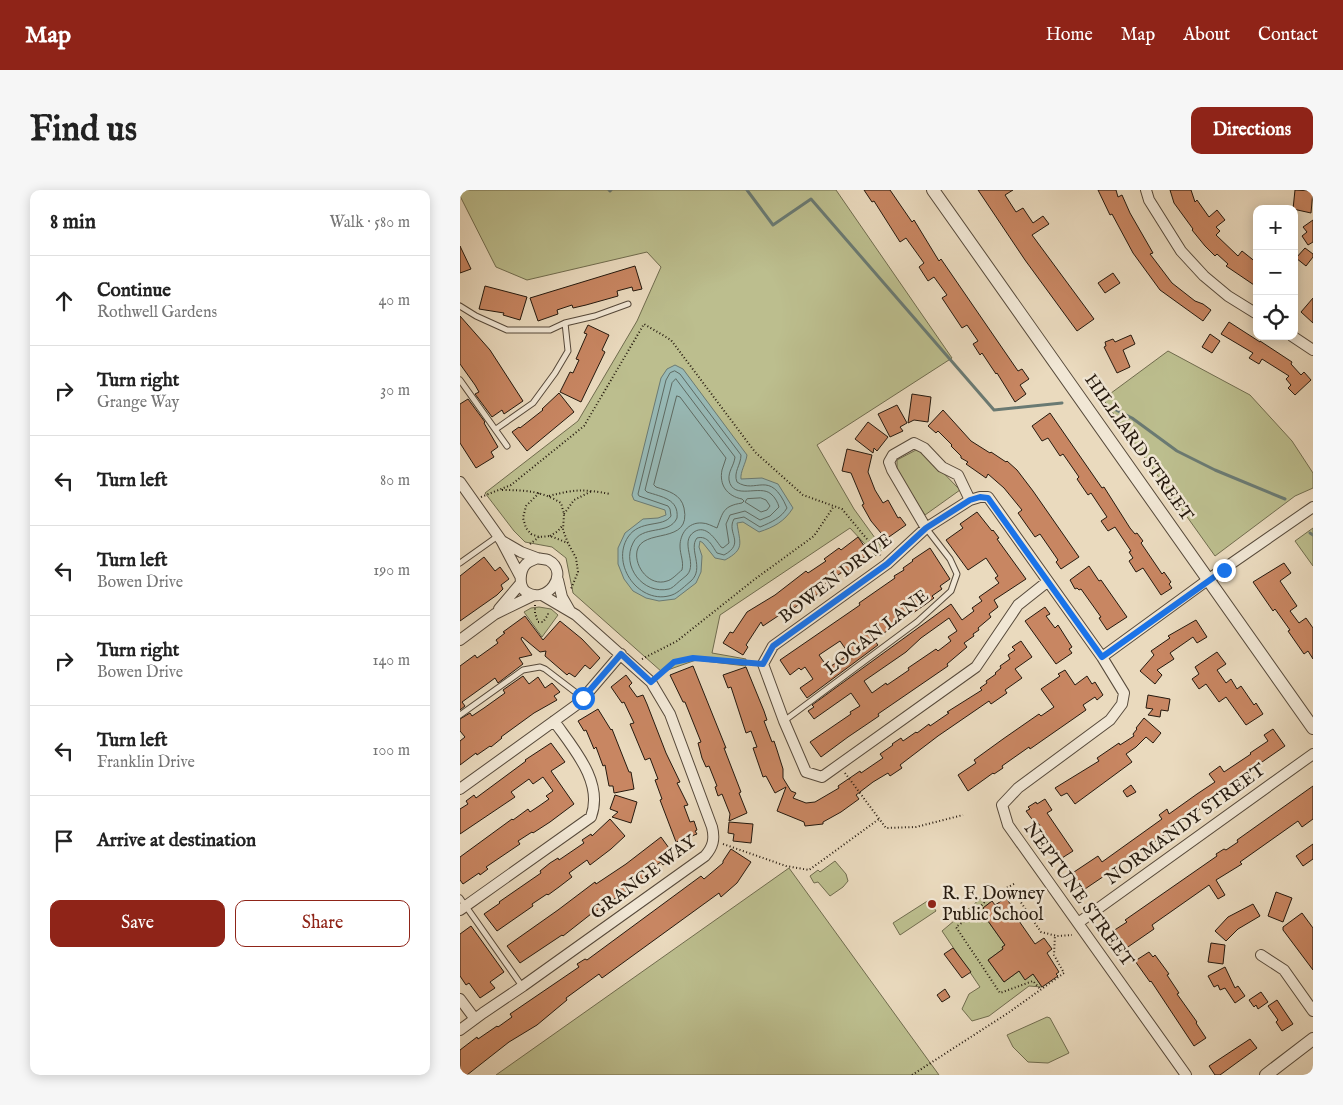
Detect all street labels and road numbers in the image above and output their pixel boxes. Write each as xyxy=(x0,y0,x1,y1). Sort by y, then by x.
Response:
street label: HILLIARD STREET xyxy=(1078,370,1198,526)
street label: BOWEN DRIVE xyxy=(775,529,897,629)
street label: LOGAN LANE xyxy=(820,585,934,681)
street label: NORMANDY STREET xyxy=(1101,759,1271,891)
street label: NEPTUNE STREET xyxy=(1018,818,1138,972)
street label: GRANGE WAY xyxy=(587,830,702,925)

